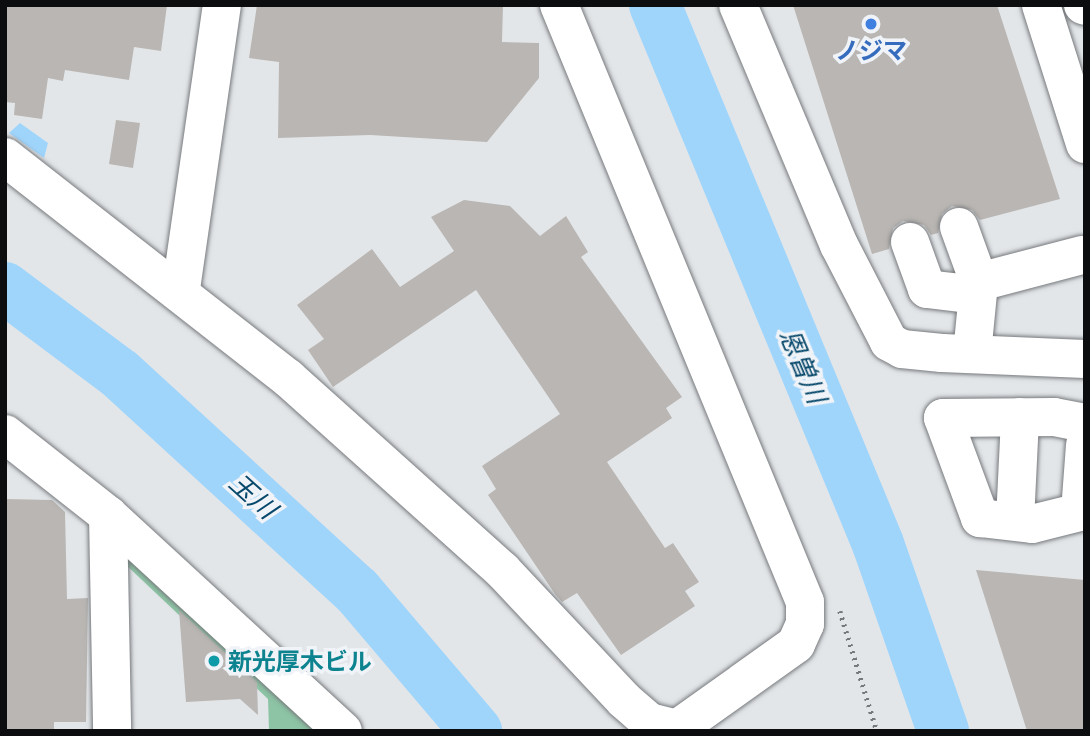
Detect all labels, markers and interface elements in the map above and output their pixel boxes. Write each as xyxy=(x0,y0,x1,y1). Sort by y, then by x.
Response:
marker: ノジマ xyxy=(863,16,879,32)
place label: ノジマ xyxy=(835,36,907,64)
water label: 恩曽川 xyxy=(773,324,833,408)
water label: 玉川 xyxy=(223,467,283,525)
place label: 新光厚木ビル xyxy=(228,647,372,675)
marker: 新光厚木ビル xyxy=(206,653,222,669)

